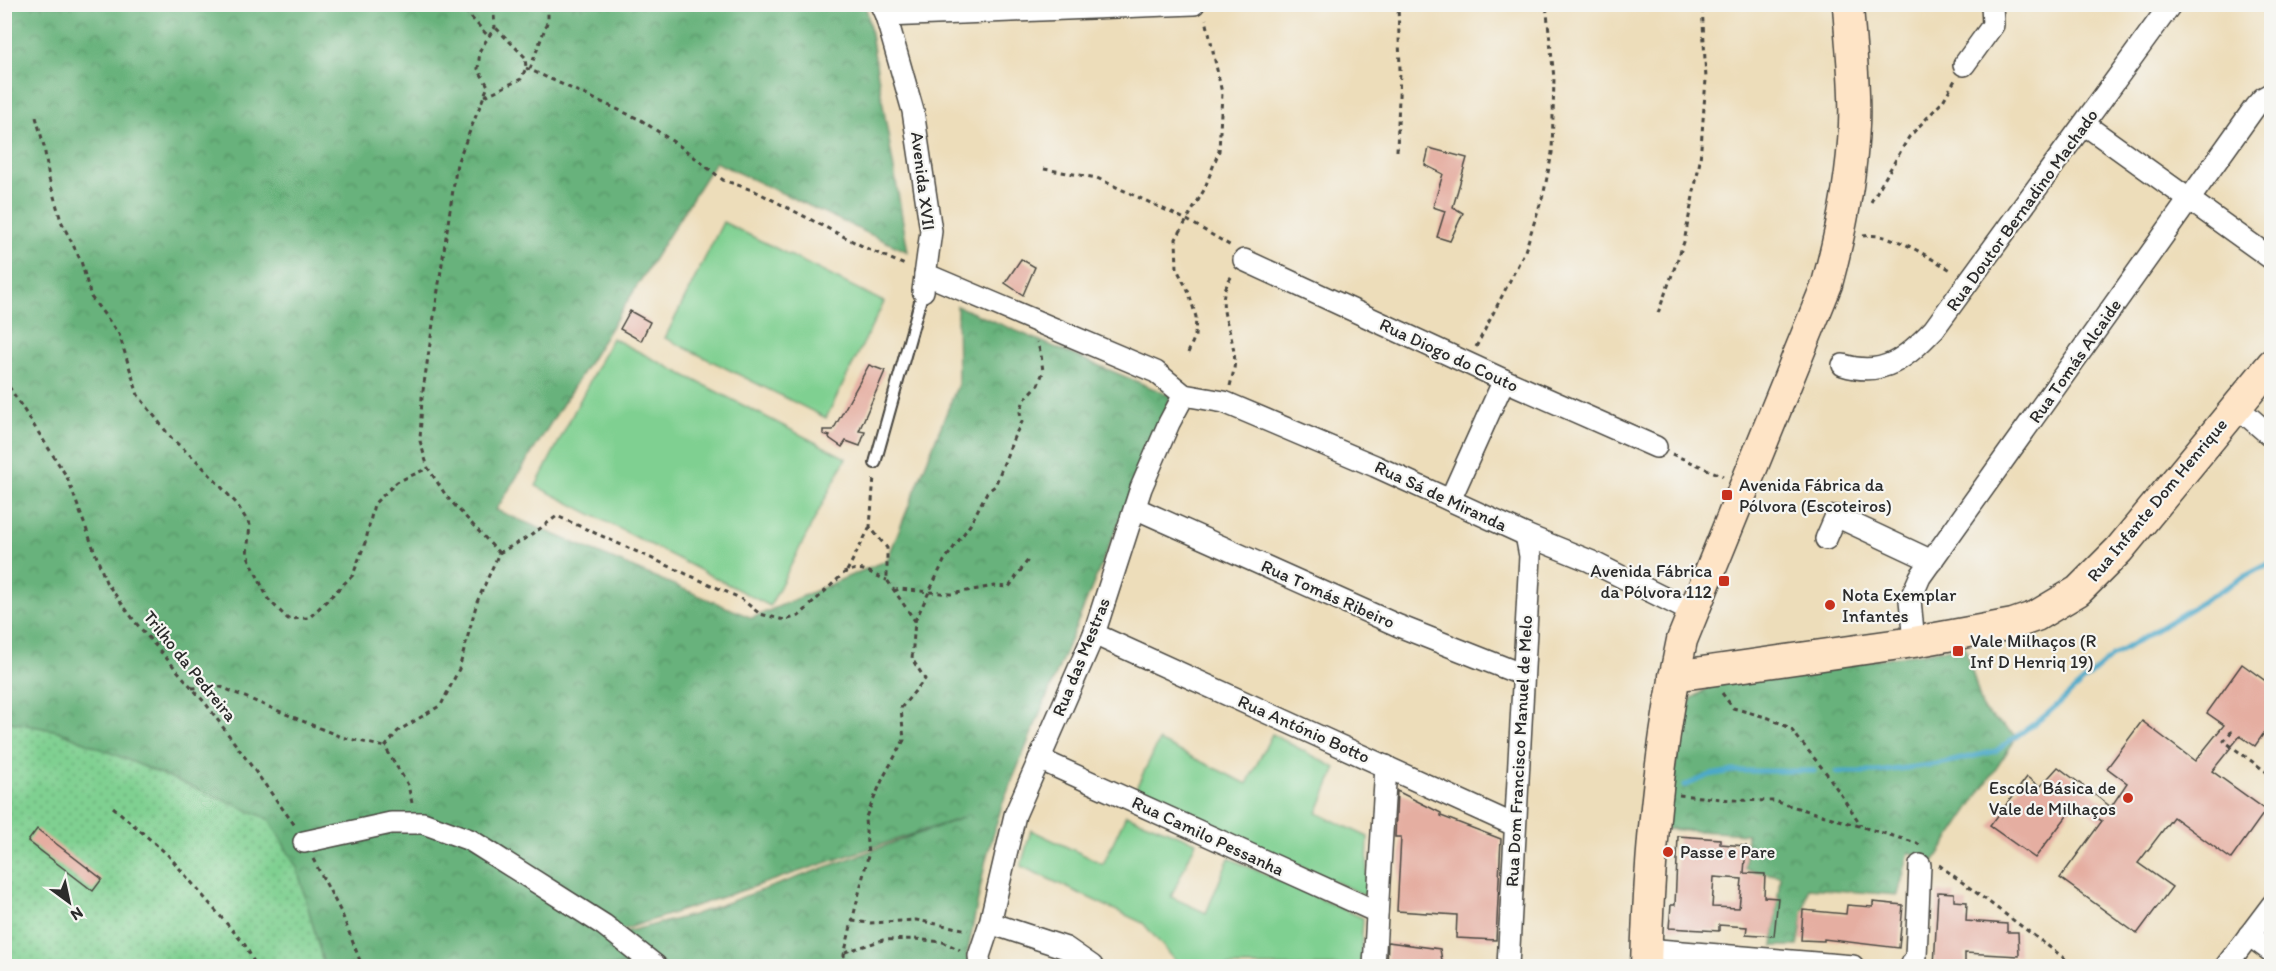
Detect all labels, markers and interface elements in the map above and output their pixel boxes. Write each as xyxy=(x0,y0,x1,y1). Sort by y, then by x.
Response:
street label: Rua Doutor Bernadino Machado xyxy=(1941,105,2103,315)
street label: Avenida XVII xyxy=(906,130,940,232)
street label: Rua Tomás Alcaide xyxy=(2024,295,2126,427)
street label: Rua Diogo do Couto xyxy=(1376,313,1522,397)
street label: Rua Infante Dom Henrique xyxy=(2082,414,2232,586)
street label: Rua Sá de Miranda xyxy=(1371,456,1511,537)
place label: Avenida Fábrica da Pólvora (Escoteiros) xyxy=(1739,474,1892,517)
marker: Avenida Fábrica da Pólvora (Escoteiros) xyxy=(1720,488,1734,502)
street label: Rua Tomás Ribeiro xyxy=(1258,555,1398,633)
place label: Avenida Fábrica da Pólvora 112 xyxy=(1590,560,1713,603)
marker: Avenida Fábrica da Pólvora 112 xyxy=(1717,574,1731,588)
place label: Nota Exemplar Infantes xyxy=(1842,584,1957,627)
street label: Rua das Mestras xyxy=(1047,594,1115,720)
marker: Nota Exemplar Infantes xyxy=(1823,598,1837,612)
street label: Trilho da Pedreira xyxy=(139,606,242,726)
street label: Rua Dom Francisco Manuel de Melo xyxy=(1501,614,1537,888)
place label: Vale Milhaços (R Inf D Henriq 19) xyxy=(1970,630,2097,673)
marker: Vale Milhaços (R Inf D Henriq 19) xyxy=(1951,644,1965,658)
street label: Rua António Botto xyxy=(1235,690,1373,768)
place label: Escola Básica de Vale de Milhaços xyxy=(1989,777,2116,820)
street label: Rua Camilo Pessanha xyxy=(1129,791,1288,881)
marker: Escola Básica de Vale de Milhaços xyxy=(2121,791,2135,805)
place label: Passe e Pare xyxy=(1680,841,1775,863)
marker: Passe e Pare xyxy=(1661,845,1675,859)
north arrow xyxy=(39,872,99,932)
text: N xyxy=(67,903,87,925)

